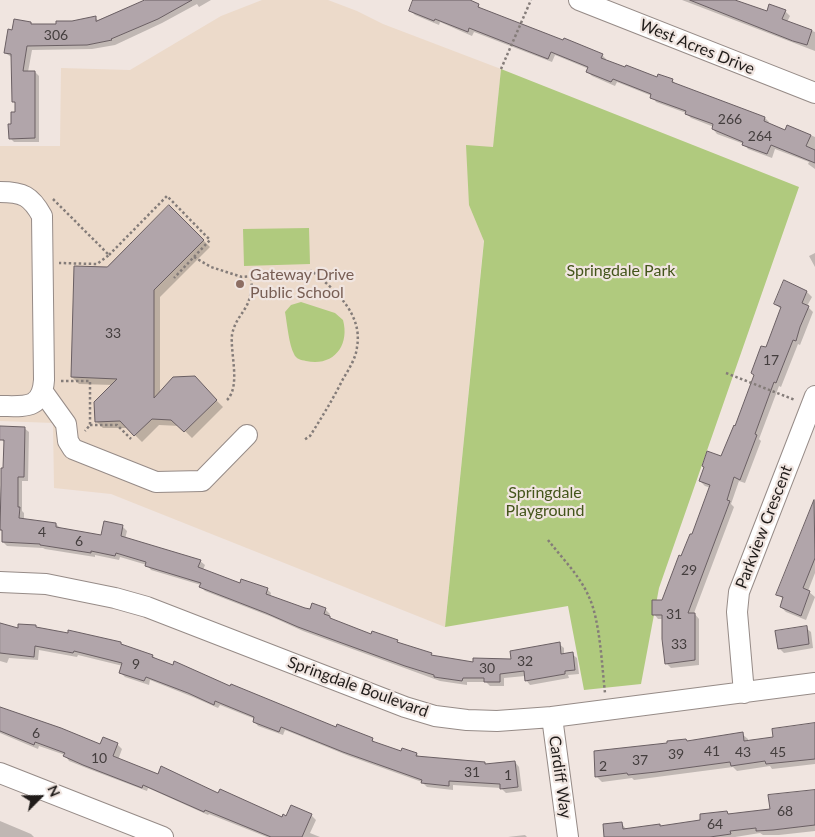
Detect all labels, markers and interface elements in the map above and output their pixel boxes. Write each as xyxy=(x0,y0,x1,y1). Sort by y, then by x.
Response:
street label: West Acres Drive xyxy=(637,15,757,79)
house number: 306 xyxy=(44,27,68,43)
house number: 266 xyxy=(718,111,742,127)
house number: 264 xyxy=(748,128,772,144)
park label: Springdale Park xyxy=(567,261,675,281)
place label: Gateway Drive Public School xyxy=(250,265,354,303)
marker: Gateway Drive Public School xyxy=(234,278,246,290)
house number: 33 xyxy=(105,325,121,341)
house number: 17 xyxy=(763,352,779,368)
street label: Parkview Crescent xyxy=(732,463,796,591)
park label: Springdale Playground xyxy=(506,483,584,521)
house number: 4 xyxy=(38,524,46,540)
house number: 6 xyxy=(75,533,83,549)
house number: 29 xyxy=(681,562,697,578)
house number: 31 xyxy=(666,606,682,622)
house number: 33 xyxy=(671,636,687,652)
street label: Springdale Boulevard xyxy=(285,653,431,721)
house number: 32 xyxy=(517,653,533,669)
house number: 9 xyxy=(132,656,140,672)
house number: 30 xyxy=(479,660,495,676)
house number: 6 xyxy=(32,725,40,741)
street label: Cardiff Way xyxy=(545,734,575,820)
house number: 41 xyxy=(704,743,720,759)
house number: 43 xyxy=(735,744,751,760)
house number: 45 xyxy=(770,744,786,760)
house number: 39 xyxy=(668,746,684,762)
house number: 10 xyxy=(91,750,107,766)
house number: 37 xyxy=(632,752,648,768)
house number: 2 xyxy=(599,758,607,774)
house number: 31 xyxy=(464,764,480,780)
house number: 1 xyxy=(504,767,512,783)
north arrow xyxy=(15,772,65,822)
text: N xyxy=(44,783,64,799)
house number: 68 xyxy=(777,803,793,819)
house number: 64 xyxy=(707,816,723,832)

